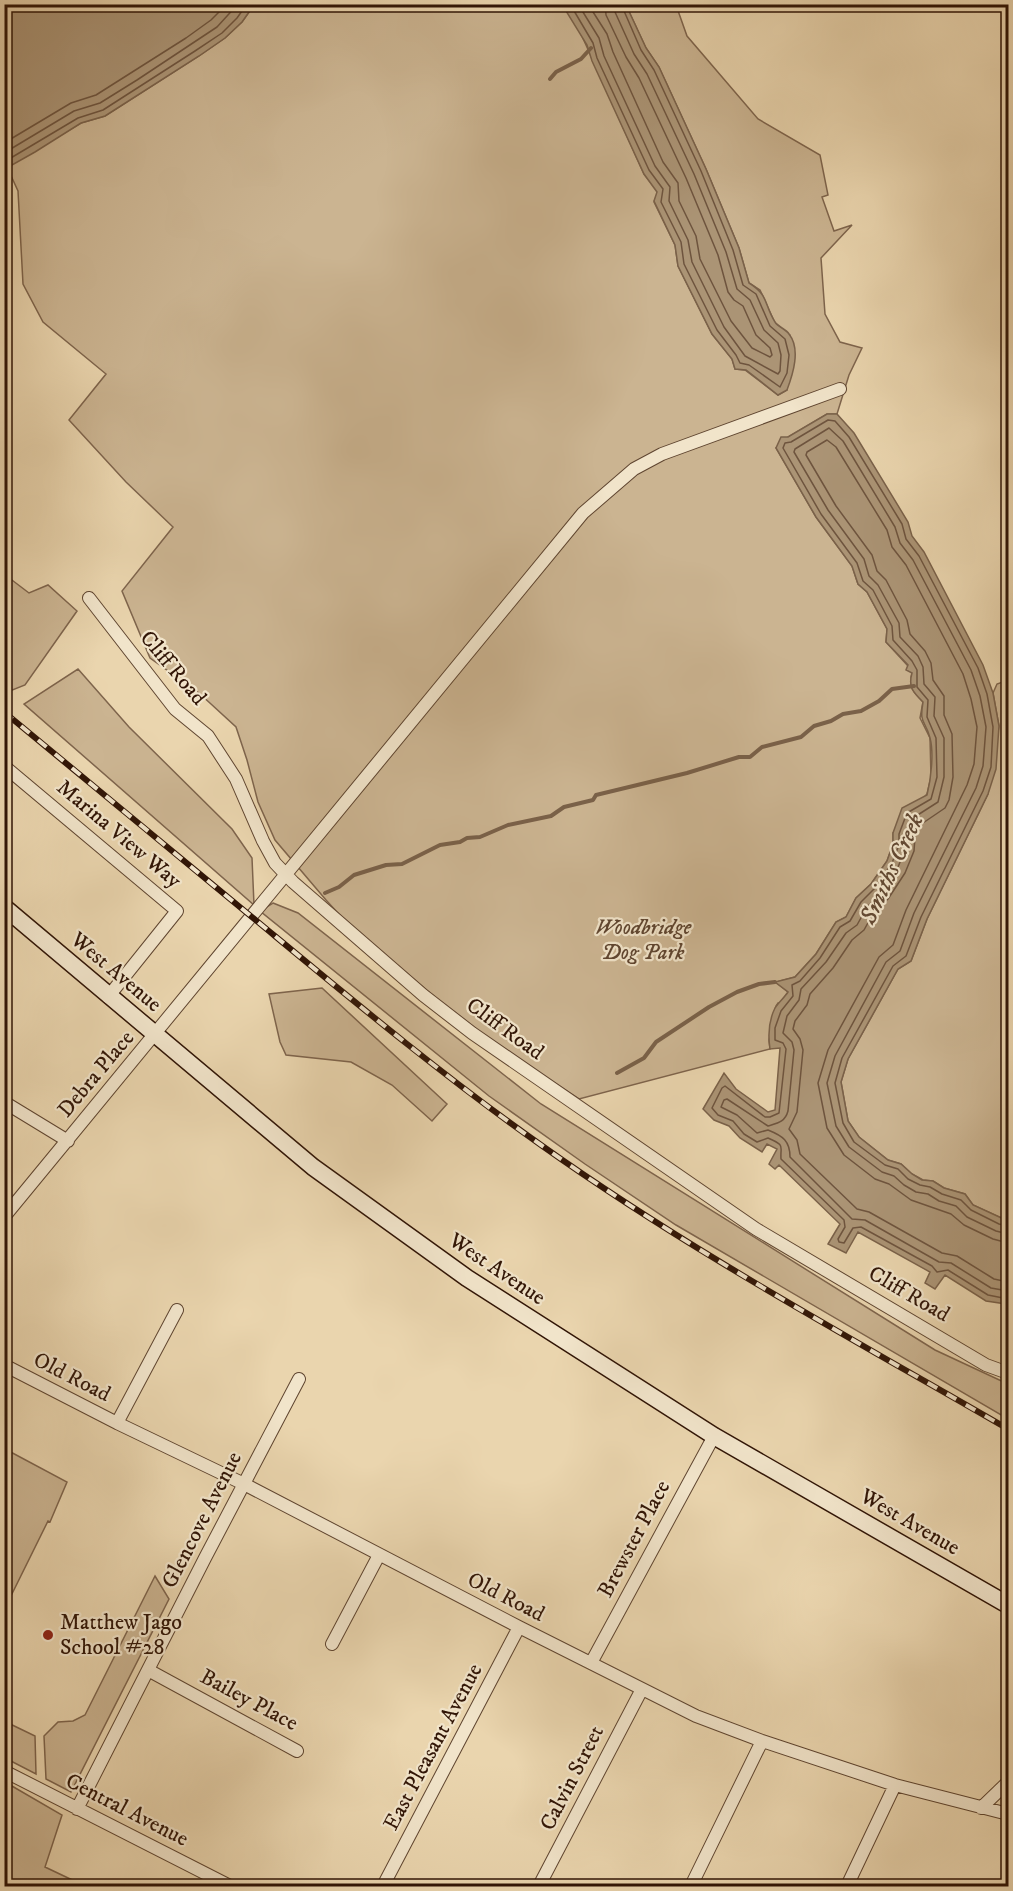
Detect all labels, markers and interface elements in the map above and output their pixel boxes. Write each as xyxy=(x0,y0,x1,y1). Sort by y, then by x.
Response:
street label: Cliff Road xyxy=(134,625,212,711)
street label: Marina View Way xyxy=(51,774,187,894)
water label: Smiths Creek xyxy=(853,809,931,930)
park label: Woodbridge Dog Park xyxy=(595,914,692,966)
street label: West Avenue xyxy=(64,925,167,1018)
street label: Cliff Road xyxy=(461,992,549,1066)
street label: Debra Place xyxy=(52,1025,140,1123)
street label: West Avenue xyxy=(443,1226,550,1311)
street label: Cliff Road xyxy=(864,1260,954,1328)
street label: Old Road xyxy=(29,1346,115,1408)
street label: Glencove Avenue xyxy=(156,1447,248,1593)
street label: Brewster Place xyxy=(592,1476,676,1602)
street label: West Avenue xyxy=(854,1482,965,1561)
street label: Old Road xyxy=(463,1566,549,1628)
place label: Matthew Jago School #28 xyxy=(60,1609,182,1661)
marker: Matthew Jago School #28 xyxy=(41,1628,55,1642)
street label: East Pleasant Avenue xyxy=(378,1659,488,1835)
street label: Bailey Place xyxy=(195,1663,303,1737)
street label: Calvin Street xyxy=(534,1721,610,1835)
street label: Central Avenue xyxy=(61,1767,193,1853)

